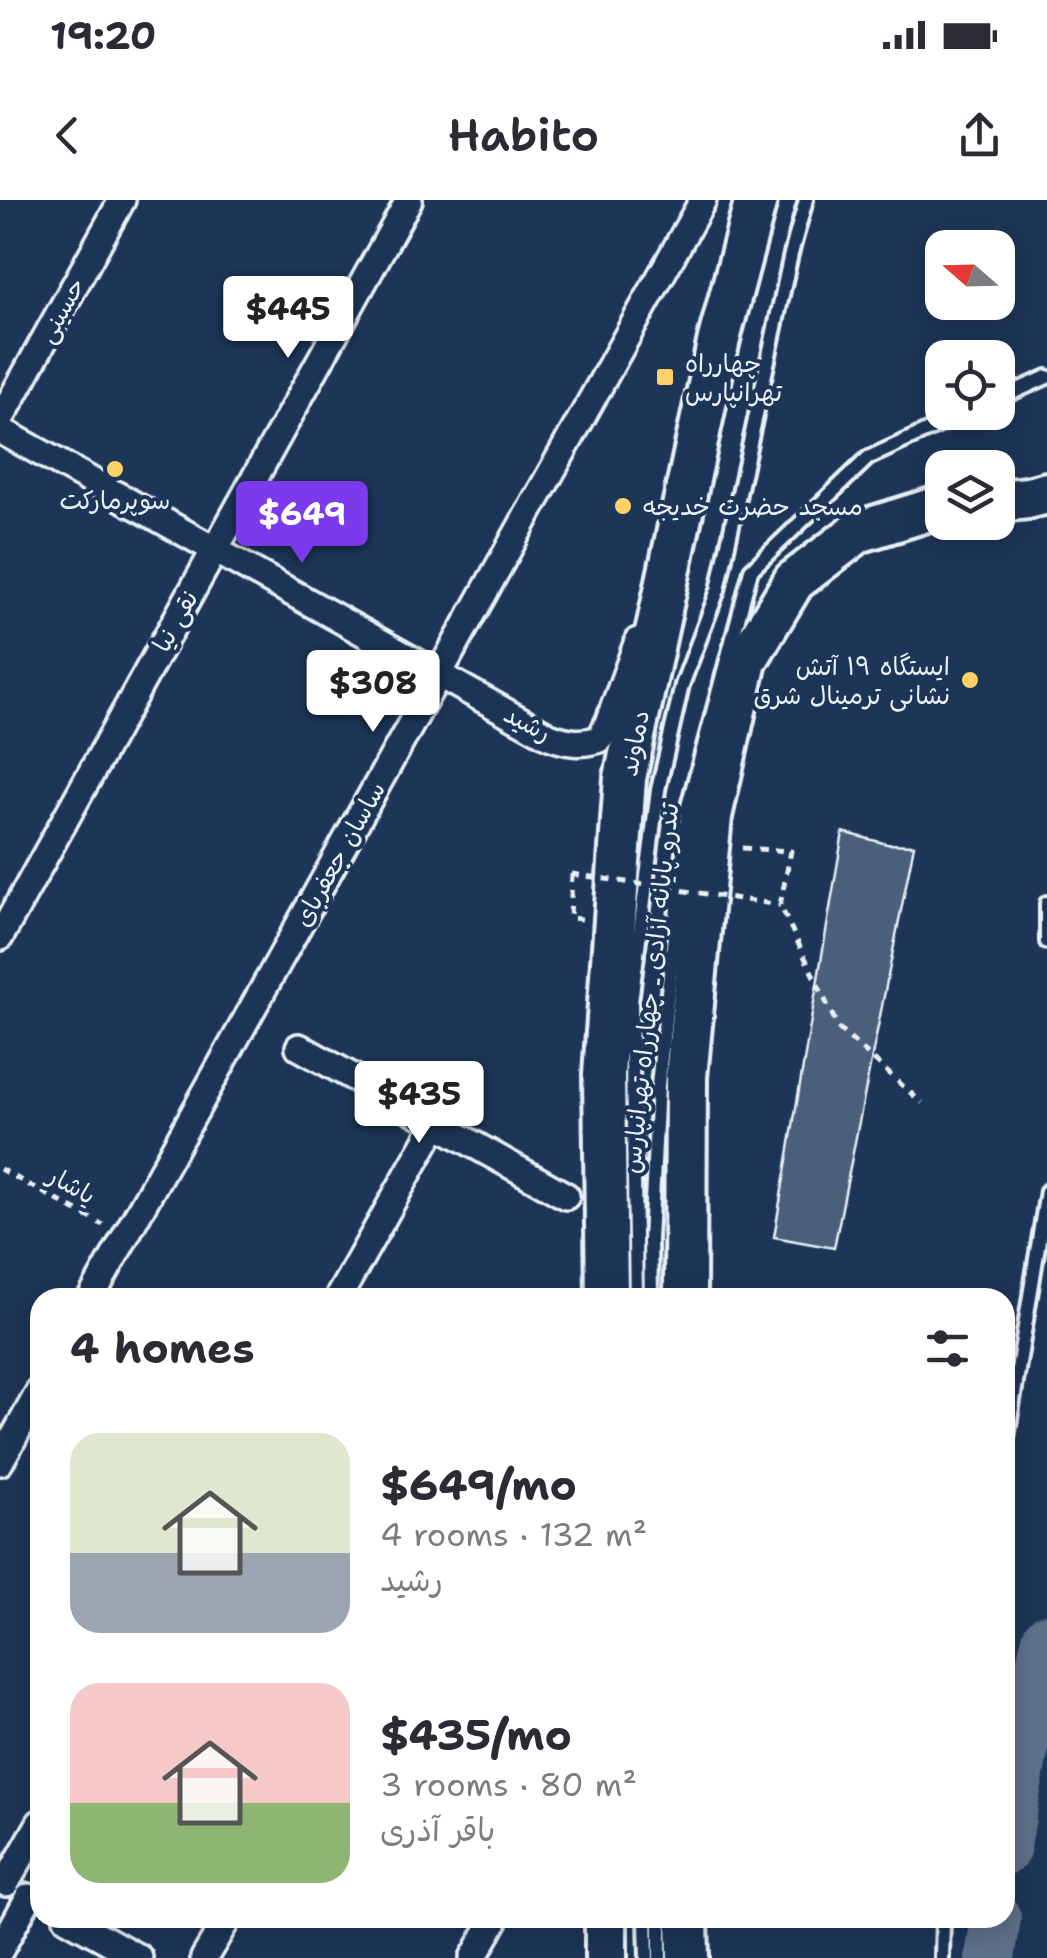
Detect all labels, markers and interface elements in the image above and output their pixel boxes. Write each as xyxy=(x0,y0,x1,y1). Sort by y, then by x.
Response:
text: 19:20 xyxy=(50,10,156,61)
text: Habito xyxy=(448,105,599,165)
icon: back xyxy=(40,108,95,163)
icon: share xyxy=(952,108,1007,163)
north arrow xyxy=(925,230,1015,320)
map controls xyxy=(925,230,1015,540)
street label: حسینی xyxy=(29,271,93,349)
pin: $445 xyxy=(229,276,347,361)
text: $445 xyxy=(245,287,331,330)
button: locate xyxy=(925,340,1015,430)
place label: چهارراه تهرانپارس xyxy=(685,346,783,409)
marker: چهارراه تهرانپارس xyxy=(654,366,676,388)
button: layers xyxy=(925,450,1015,540)
marker: سوپرمارکت xyxy=(104,458,126,480)
pin: $649 xyxy=(243,481,361,566)
place label: سوپرمارکت xyxy=(60,483,170,517)
place label: مسجد حضرت خدیجه xyxy=(643,489,863,523)
text: $649 xyxy=(258,492,346,535)
marker: مسجد حضرت خدیجه xyxy=(612,495,634,517)
street label: نقی نیا xyxy=(144,584,206,658)
place label: ایستگاه ۱۹ آتش نشانی ترمینال شرق xyxy=(753,649,950,712)
pin: $308 xyxy=(314,650,432,735)
text: $308 xyxy=(329,661,417,704)
marker: ایستگاه ۱۹ آتش نشانی ترمینال شرق xyxy=(959,669,981,691)
street label: رشید xyxy=(498,696,558,750)
street label: دماوند xyxy=(611,707,657,779)
street label: ساسان جعفربای xyxy=(285,775,393,933)
street label: تندرو پایانه آزادی ـ چهارراه تهرانپارس xyxy=(614,800,686,1175)
pin: $435 xyxy=(360,1061,478,1146)
text: $435 xyxy=(377,1072,461,1115)
street label: یاشار xyxy=(40,1157,102,1212)
text: 4 homes xyxy=(70,1320,255,1376)
icon: filters xyxy=(920,1321,975,1376)
text: $649/mo xyxy=(380,1457,577,1513)
icon: home xyxy=(150,1473,270,1593)
text: 4 rooms · 132 m² xyxy=(380,1513,647,1556)
text: رشید xyxy=(380,1558,443,1601)
text: $435/mo xyxy=(380,1707,572,1763)
icon: home xyxy=(150,1723,270,1843)
text: 3 rooms · 80 m² xyxy=(380,1763,637,1806)
text: باقر آذری xyxy=(380,1808,495,1851)

